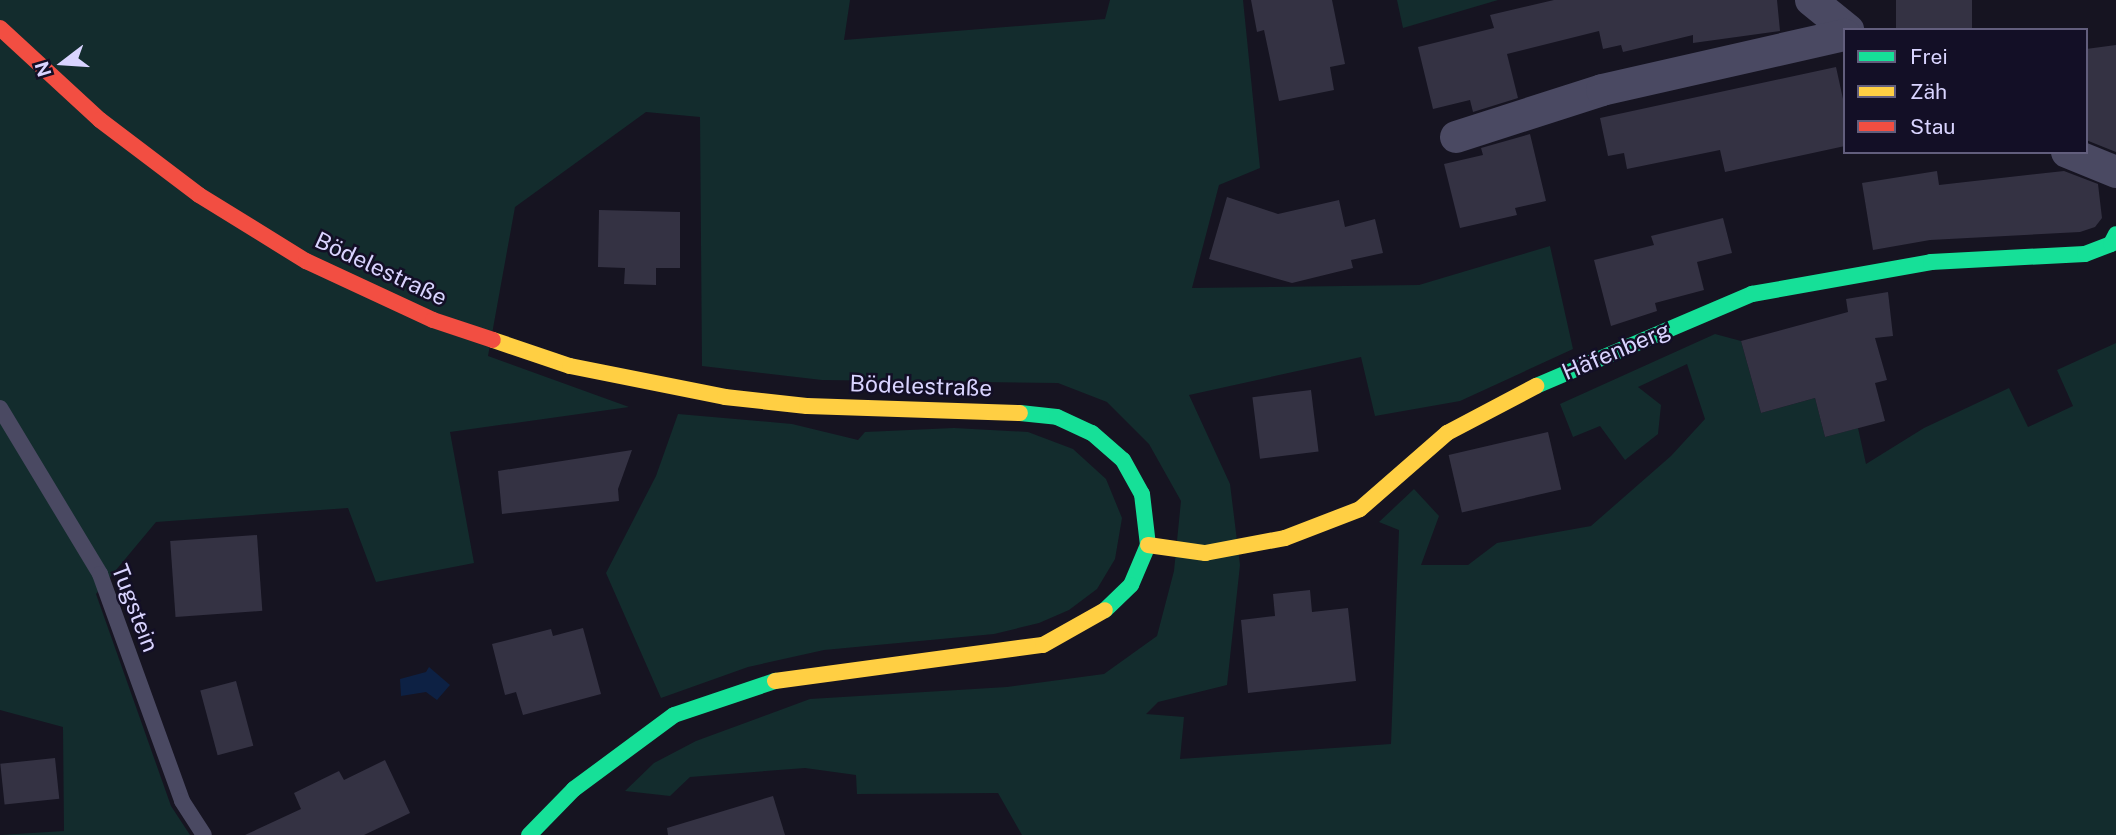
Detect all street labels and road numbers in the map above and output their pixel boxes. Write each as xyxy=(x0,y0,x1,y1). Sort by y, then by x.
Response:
street label: Bödelestraße xyxy=(310,226,452,312)
street label: Häfenberg xyxy=(1558,316,1674,386)
street label: Bödelestraße xyxy=(849,370,993,402)
street label: Tugstein xyxy=(106,560,164,656)

